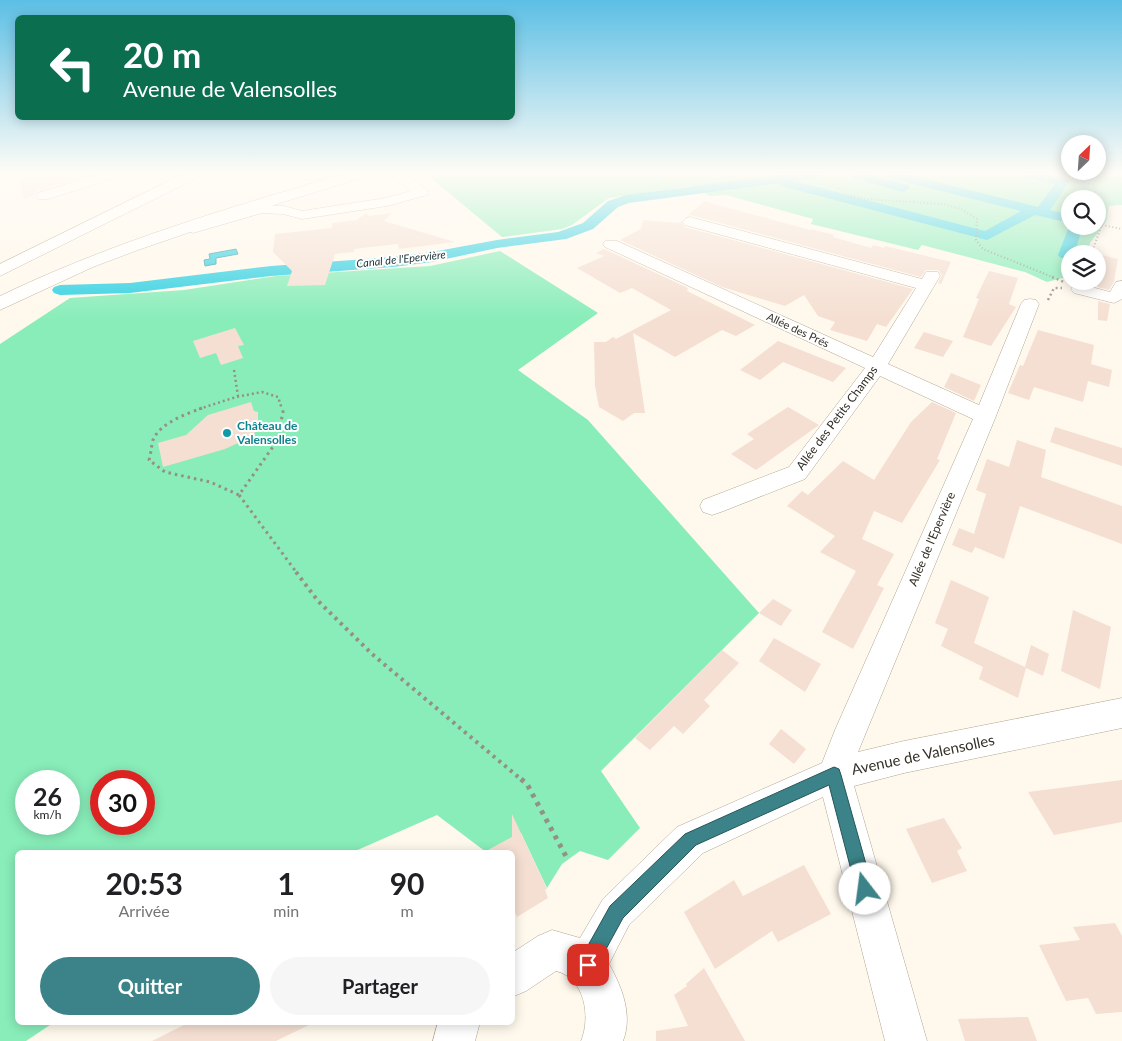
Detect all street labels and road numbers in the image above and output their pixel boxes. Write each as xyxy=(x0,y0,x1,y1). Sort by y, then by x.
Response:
street label: Allée des Prés xyxy=(765,309,832,350)
street label: Allée des Petits Champs xyxy=(793,363,881,473)
street label: Allée de l'Epervière xyxy=(905,489,958,588)
street label: Avenue de Valensolles xyxy=(850,730,996,778)

